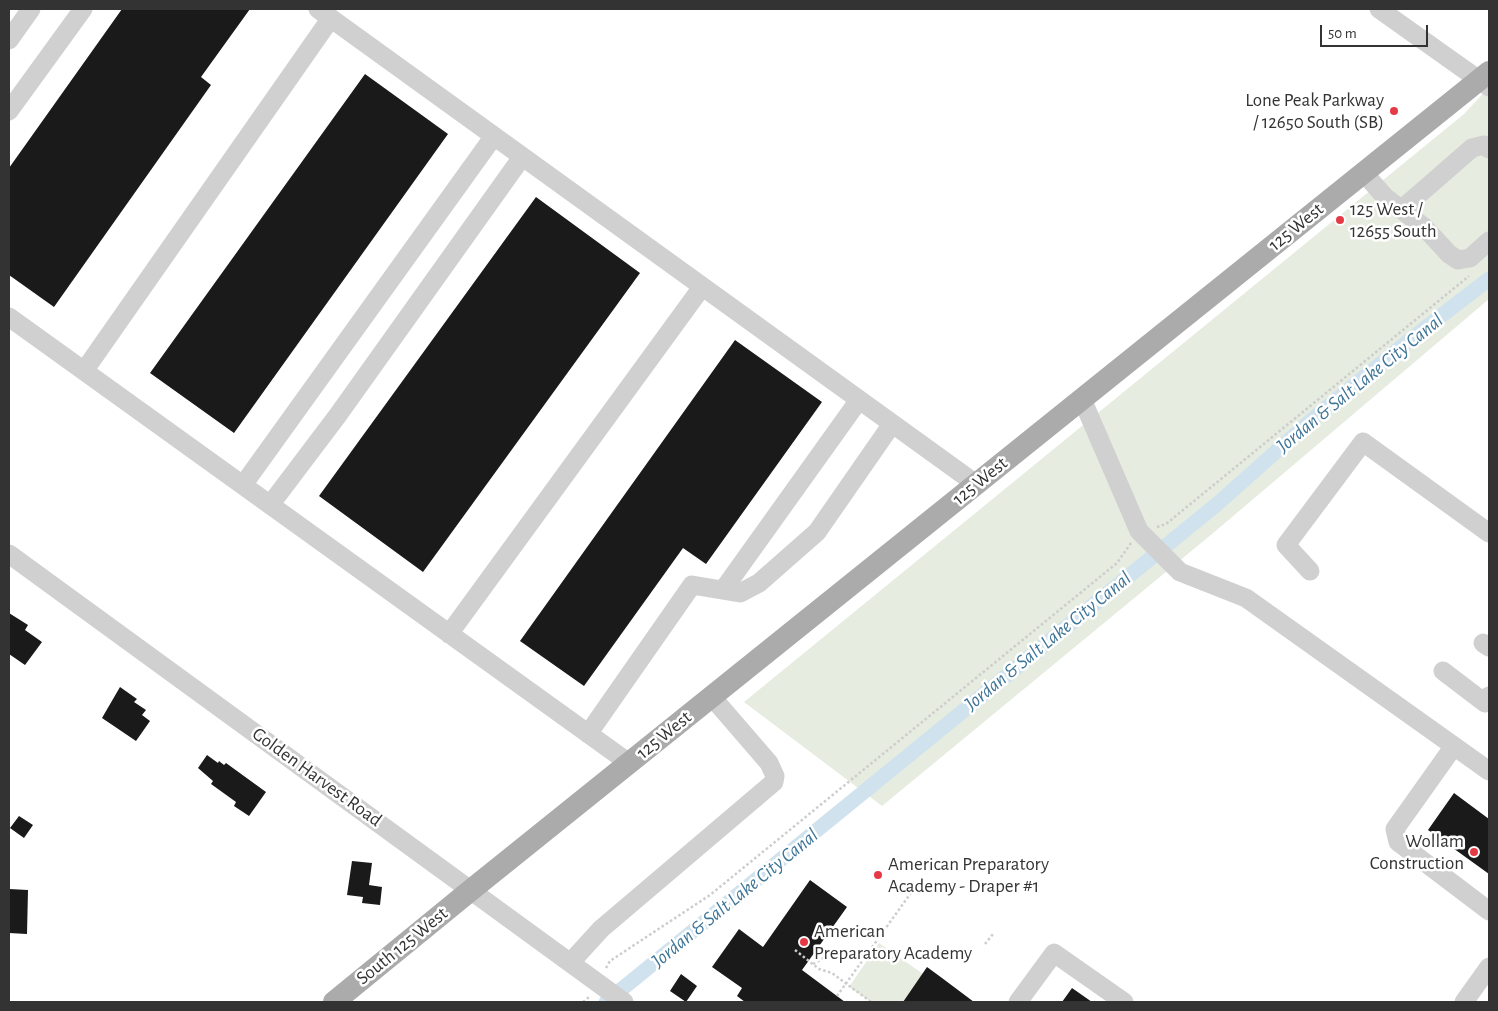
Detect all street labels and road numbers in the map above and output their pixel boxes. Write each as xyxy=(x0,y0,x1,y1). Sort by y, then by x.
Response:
street label: 125 West xyxy=(1264,198,1328,256)
street label: 125 West xyxy=(948,452,1012,510)
street label: 125 West xyxy=(632,706,696,764)
street label: Golden Harvest Road xyxy=(248,722,386,832)
street label: South 125 West xyxy=(352,902,452,990)

